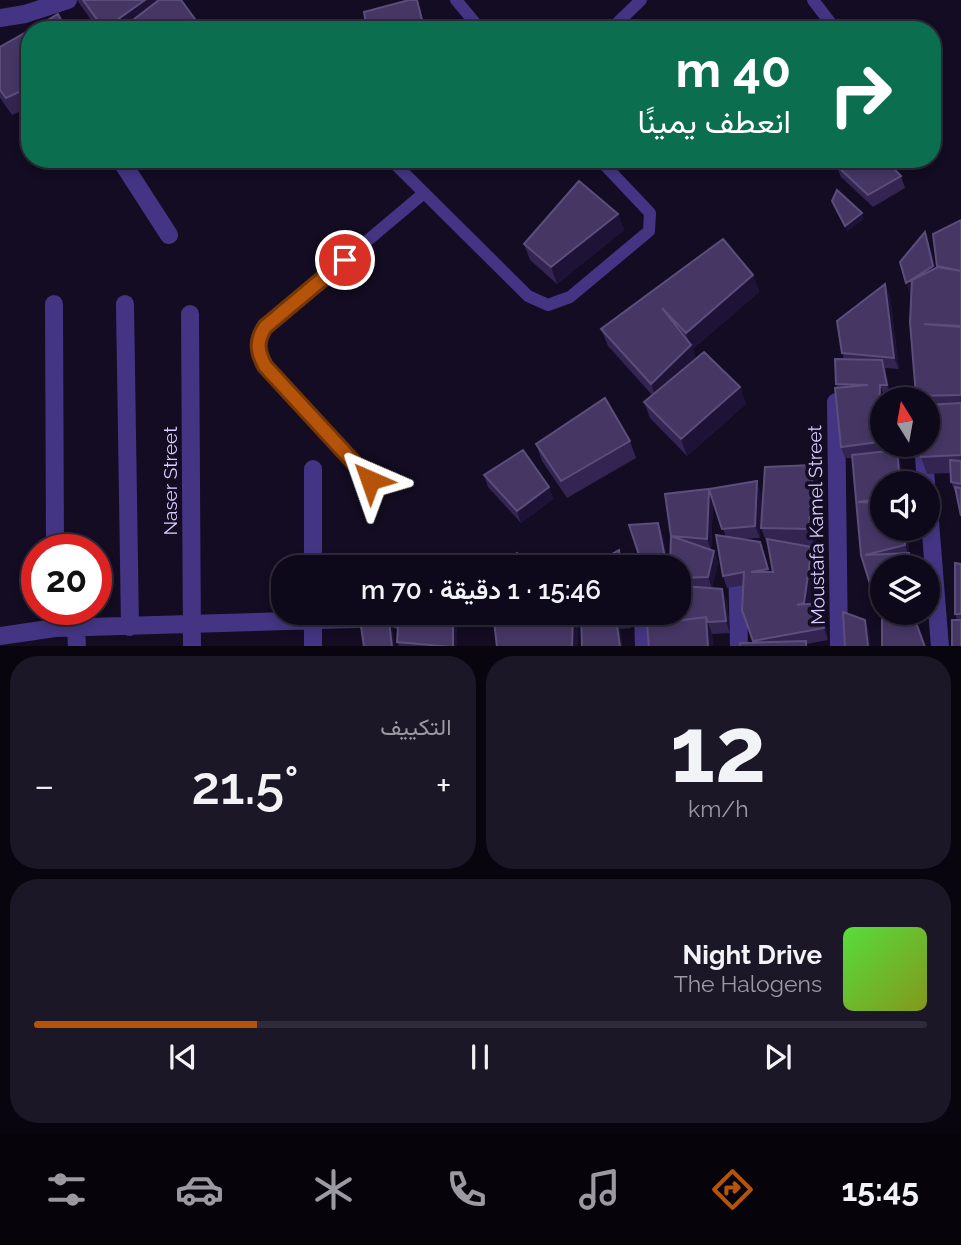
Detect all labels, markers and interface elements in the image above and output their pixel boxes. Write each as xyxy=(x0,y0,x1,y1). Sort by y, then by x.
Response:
text: 40 m xyxy=(676,41,791,98)
icon: right xyxy=(815,49,906,140)
text: انعطف يمينًا xyxy=(638,103,791,140)
pin xyxy=(315,230,375,290)
icon: arrive xyxy=(326,241,364,279)
north arrow xyxy=(870,387,940,457)
map controls xyxy=(870,387,940,625)
street label: Moustafa Kamel Street xyxy=(803,424,829,625)
street label: Naser Street xyxy=(159,426,181,536)
position arrow xyxy=(333,443,407,517)
button: sound xyxy=(870,471,940,541)
speed limit sign: 20 xyxy=(21,534,112,625)
button: layers xyxy=(870,555,940,625)
text: 15:46 · 1 دقيقة · 70 m xyxy=(361,575,601,605)
text: 12 xyxy=(670,696,766,803)
text: التكييف xyxy=(380,713,452,740)
text: 21.5° xyxy=(191,755,299,816)
text: − xyxy=(34,763,54,808)
text: + xyxy=(436,763,452,808)
text: km/h xyxy=(688,795,749,822)
text: Night Drive xyxy=(683,940,822,970)
text: The Halogens xyxy=(674,970,822,997)
icon: previous xyxy=(164,1038,202,1076)
icon: pause xyxy=(461,1038,499,1076)
icon: next xyxy=(759,1038,797,1076)
icon: filters xyxy=(42,1165,91,1214)
icon: car xyxy=(175,1165,224,1214)
icon: climate xyxy=(309,1165,358,1214)
icon: phone xyxy=(442,1165,491,1214)
icon: music xyxy=(575,1165,624,1214)
icon: directions xyxy=(708,1165,757,1214)
text: 15:45 xyxy=(841,1171,919,1208)

